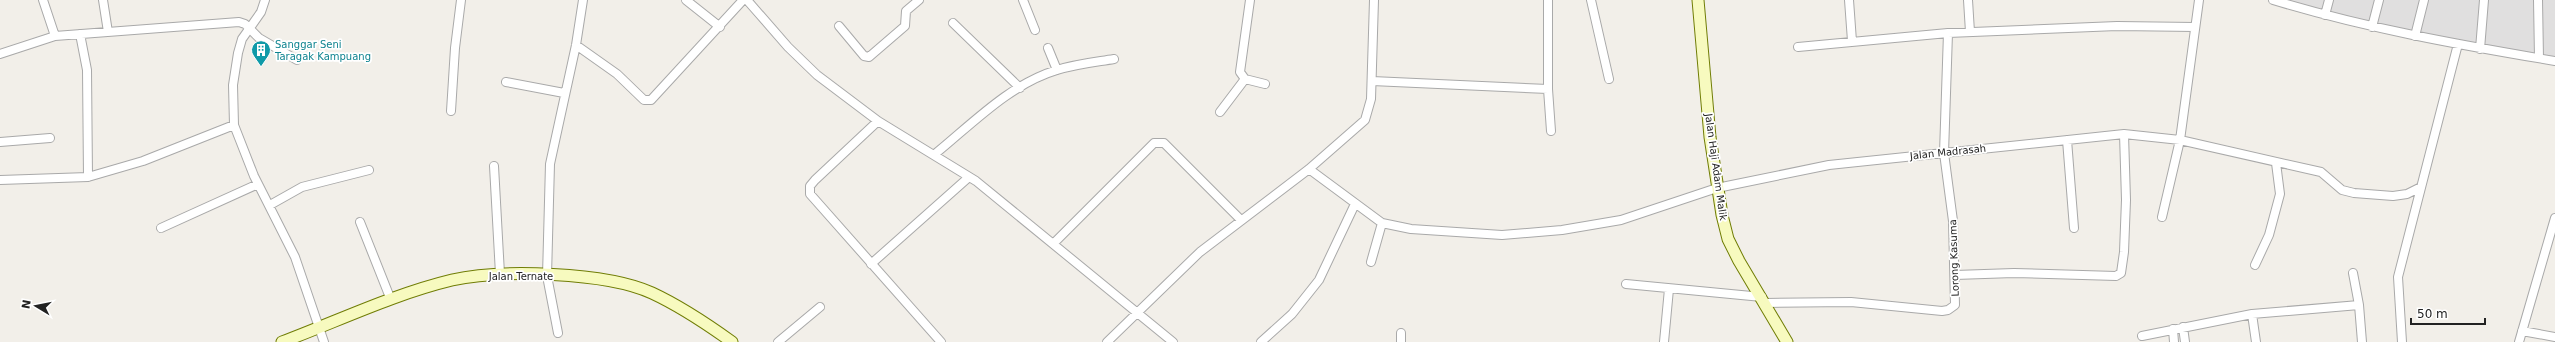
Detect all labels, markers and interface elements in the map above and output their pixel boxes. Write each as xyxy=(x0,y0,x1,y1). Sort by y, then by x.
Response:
building icon: Sanggar Seni Taragak Kampuang xyxy=(250,39,272,67)
place label: Sanggar Seni Taragak Kampuang xyxy=(274,39,371,62)
street label: Jalan Haji Adam Malik xyxy=(1703,112,1729,221)
street label: Jalan Madrasah xyxy=(1908,143,1987,162)
street label: Lorong Kasuma xyxy=(1947,219,1961,297)
street label: Jalan Ternate xyxy=(488,271,553,282)
north arrow xyxy=(16,286,56,326)
text: N xyxy=(19,299,34,310)
scale bar xyxy=(2411,300,2485,326)
text: 50 m xyxy=(2417,307,2448,321)

